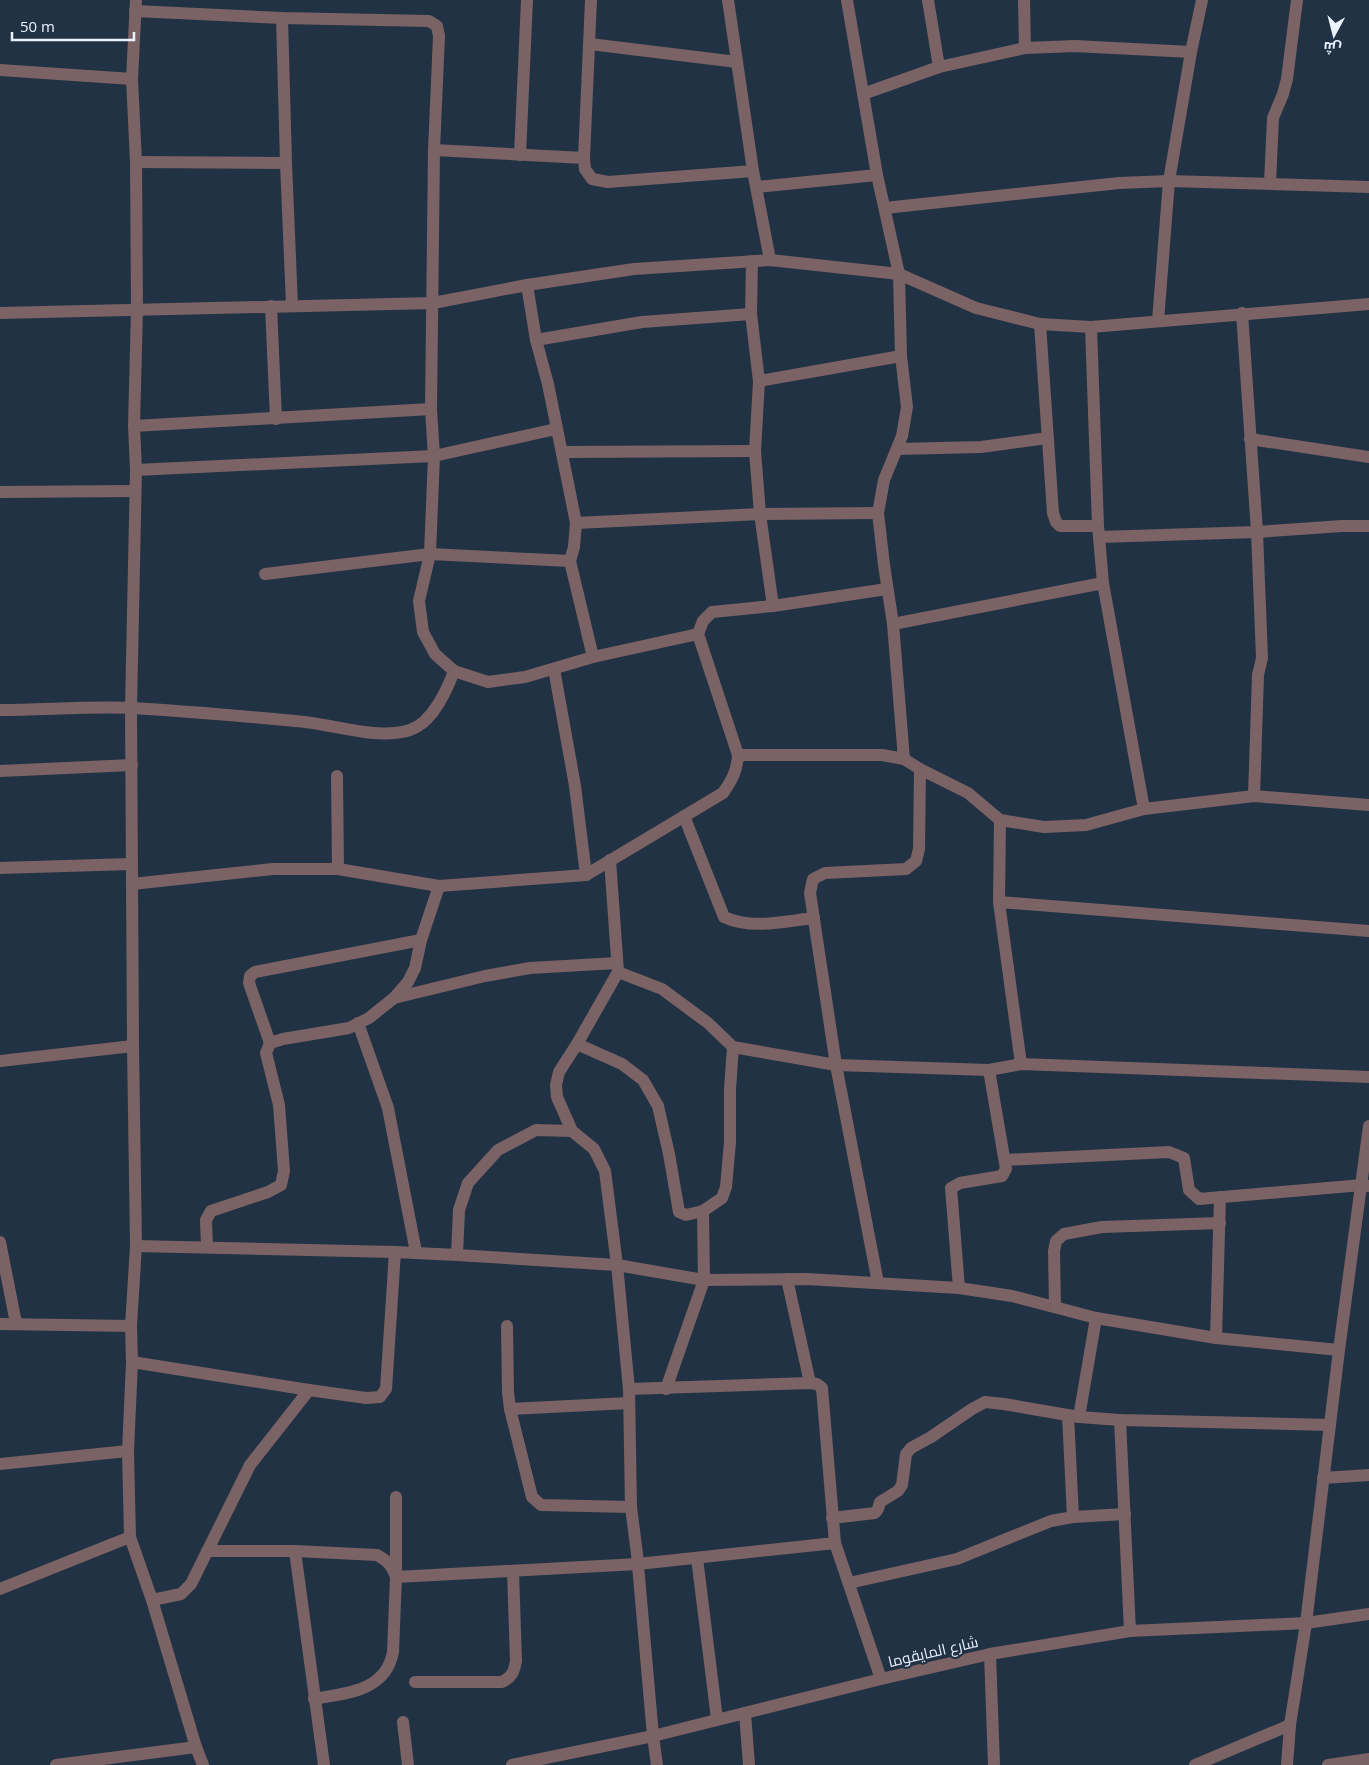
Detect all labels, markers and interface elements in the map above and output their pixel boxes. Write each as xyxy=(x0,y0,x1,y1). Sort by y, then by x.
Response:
scale bar xyxy=(12,10,135,42)
north arrow xyxy=(1309,10,1359,60)
text: 50 m xyxy=(20,16,55,36)
text: ش xyxy=(1322,38,1342,59)
street label: شارع المايقوما xyxy=(886,1631,981,1673)

